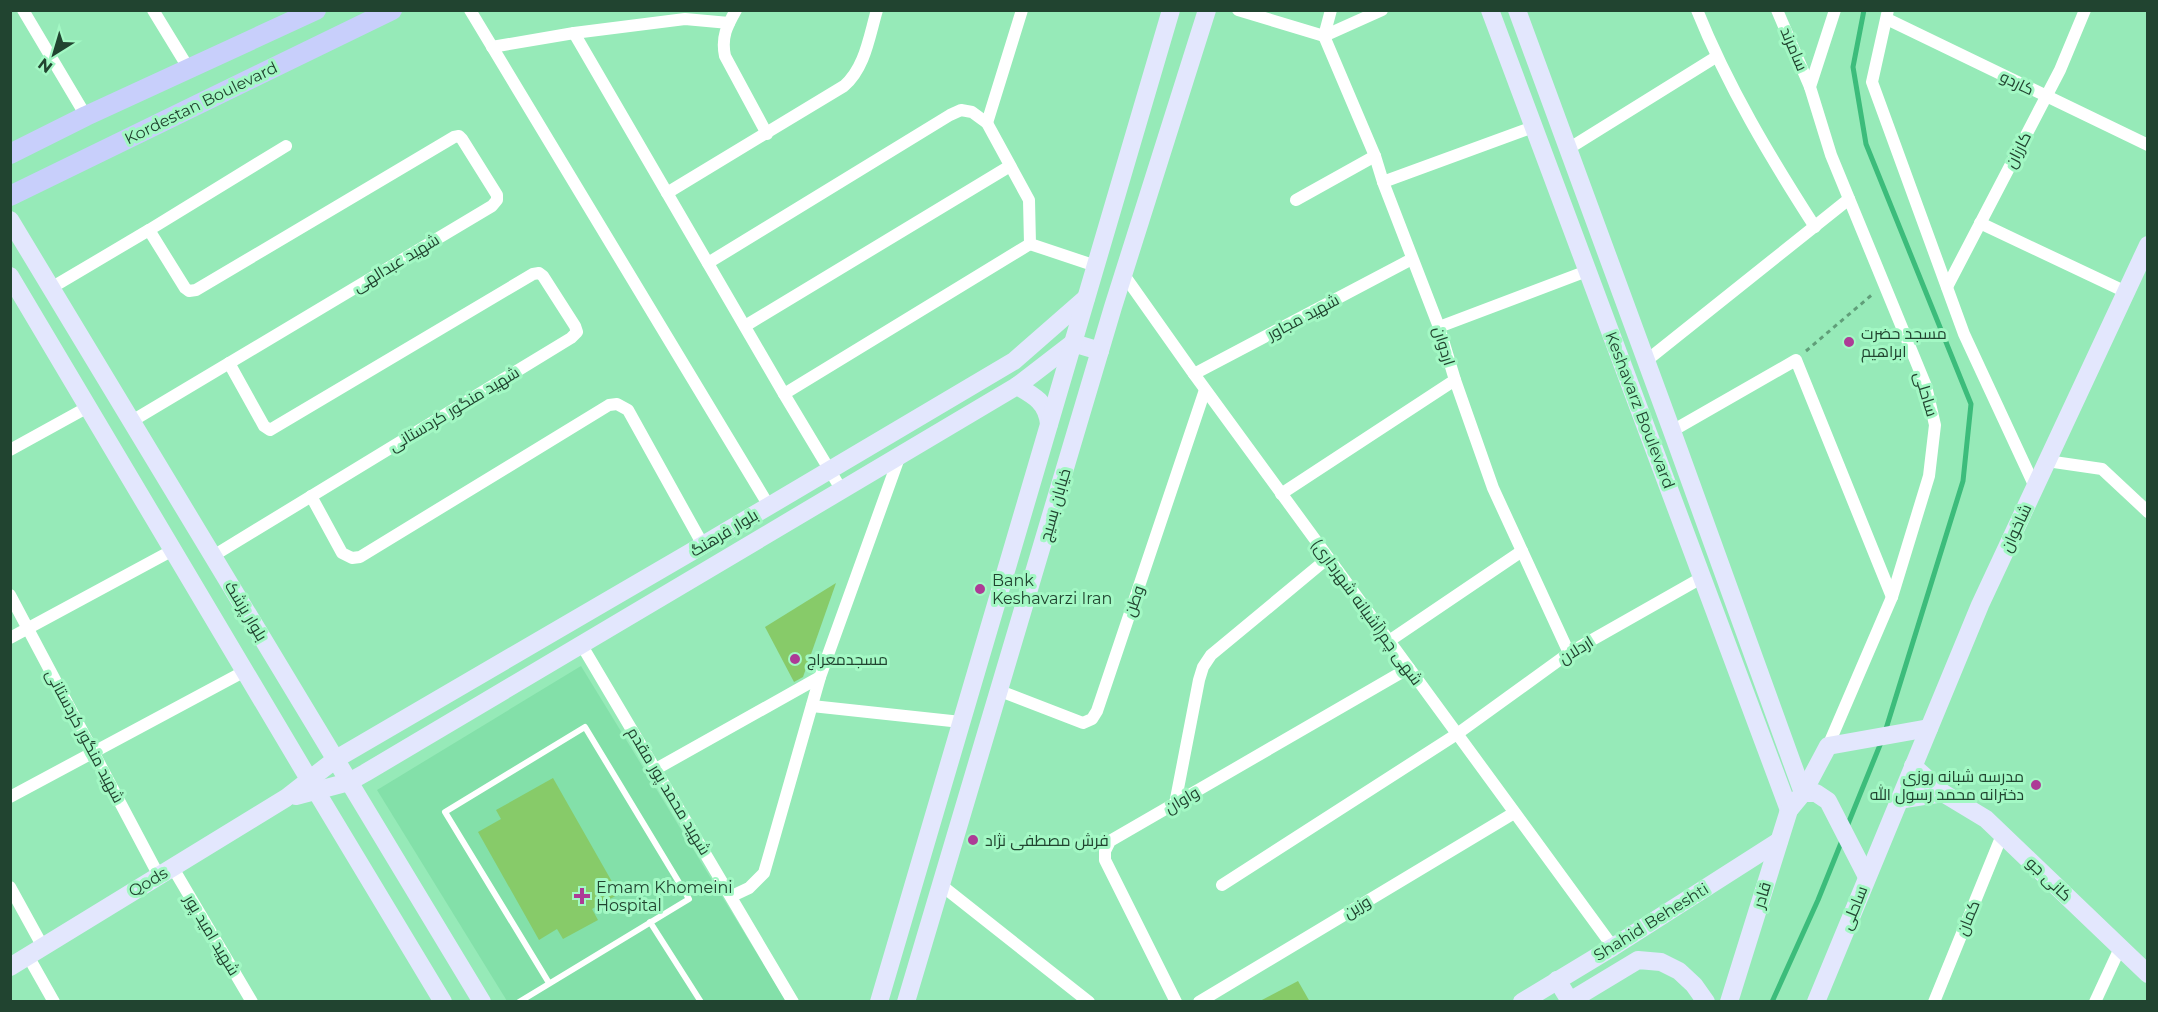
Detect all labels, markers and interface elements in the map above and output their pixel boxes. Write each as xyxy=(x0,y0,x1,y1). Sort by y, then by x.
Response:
north arrow xyxy=(24,24,84,84)
street label: سامرند xyxy=(1776,24,1812,74)
text: N xyxy=(34,54,56,77)
street label: Kordestan Boulevard xyxy=(121,58,281,148)
street label: کاردو xyxy=(1997,67,2037,99)
street label: کارزان xyxy=(2001,129,2036,172)
street label: شهید عبدالهی xyxy=(349,230,443,297)
street label: شهید مجاور xyxy=(1263,290,1343,345)
street label: اردوان xyxy=(1428,324,1459,368)
place label: مسجد حضرت ابراهیم xyxy=(1861,324,1947,363)
street label: Keshavarz Boulevard xyxy=(1601,329,1679,491)
marker: مسجد حضرت ابراهیم xyxy=(1842,335,1856,349)
street label: شهید منگور کردستانی xyxy=(385,363,523,456)
street label: ساحلی xyxy=(1909,369,1942,419)
street label: خیابان بسیج xyxy=(1036,466,1076,544)
street label: شاخوان xyxy=(1997,501,2036,556)
street label: بلوار فرهنگ xyxy=(686,505,762,561)
street label: شهی چم(آشیانه شهرداری) xyxy=(1306,535,1426,690)
place label: Bank Keshavarzi Iran xyxy=(992,571,1112,608)
street label: بلوار پزشک xyxy=(219,578,271,645)
marker: Bank Keshavarzi Iran xyxy=(973,582,987,596)
street label: وطن xyxy=(1120,583,1149,619)
street label: اردلان xyxy=(1555,632,1597,669)
place label: مسجدمعراج xyxy=(807,650,888,671)
marker: مسجدمعراج xyxy=(788,652,802,666)
street label: شهید منگور کردستانی xyxy=(41,666,128,807)
street label: شهید محمد پور مقدم xyxy=(622,724,715,859)
place label: مدرسه شبانه روزی دخترانه محمد رسول الله xyxy=(1870,767,2024,805)
marker: مدرسه شبانه روزی دخترانه محمد رسول الله xyxy=(2029,778,2043,792)
street label: واوان xyxy=(1161,783,1203,818)
place label: فرش مصطفی نژاد xyxy=(985,831,1109,851)
marker: فرش مصطفی نژاد xyxy=(966,833,980,847)
street label: کانی جو xyxy=(2022,853,2076,906)
street label: Qods xyxy=(125,863,171,901)
place label: Emam Khomeini Hospital xyxy=(596,878,733,915)
street label: Shahid Beheshti xyxy=(1590,879,1712,965)
street label: قادر xyxy=(1749,880,1775,911)
street label: ساحلی xyxy=(1837,883,1872,933)
marker: Emam Khomeini Hospital xyxy=(573,887,591,905)
street label: شهید امید پور xyxy=(178,890,244,980)
street label: وزین xyxy=(1340,892,1375,923)
street label: کمان xyxy=(1952,898,1985,939)

